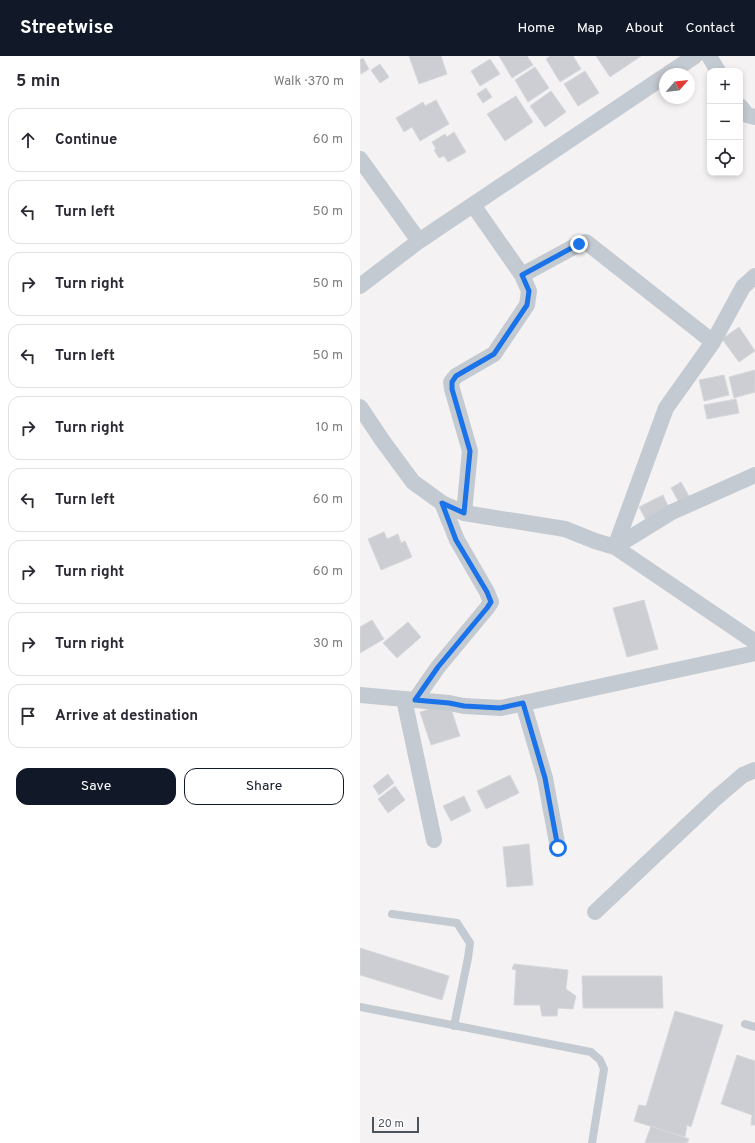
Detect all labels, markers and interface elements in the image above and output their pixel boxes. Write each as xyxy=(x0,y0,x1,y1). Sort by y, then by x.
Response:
text: Streetwise xyxy=(20,16,113,40)
text: Home xyxy=(518,20,555,37)
text: Map xyxy=(577,20,603,37)
text: About xyxy=(625,20,664,37)
text: Contact xyxy=(686,20,735,37)
north arrow xyxy=(659,68,695,104)
map controls xyxy=(707,68,743,176)
button: + xyxy=(707,68,743,104)
text: 5 min xyxy=(16,71,60,93)
text: Walk · 370 m xyxy=(274,74,344,90)
button: − xyxy=(707,104,743,140)
icon: ahead xyxy=(17,129,39,151)
text: Continue xyxy=(55,131,117,150)
text: 60 m xyxy=(313,132,343,148)
button: locate xyxy=(707,140,743,176)
icon: left xyxy=(17,201,39,223)
text: Turn left xyxy=(55,203,115,222)
text: 50 m xyxy=(313,204,343,220)
route end xyxy=(570,235,588,253)
icon: right xyxy=(17,273,39,295)
text: Turn right xyxy=(55,275,124,294)
text: 50 m xyxy=(313,276,343,292)
icon: left xyxy=(17,345,39,367)
text: Turn left xyxy=(55,347,115,366)
text: 50 m xyxy=(313,348,343,364)
icon: right xyxy=(17,417,39,439)
text: Turn right xyxy=(55,419,124,438)
text: 10 m xyxy=(316,420,343,436)
icon: left xyxy=(17,489,39,511)
text: Turn left xyxy=(55,491,115,510)
text: 60 m xyxy=(313,492,343,508)
icon: right xyxy=(17,561,39,583)
text: Turn right xyxy=(55,563,124,582)
text: 60 m xyxy=(313,564,343,580)
icon: right xyxy=(17,633,39,655)
text: Turn right xyxy=(55,635,124,654)
text: 30 m xyxy=(313,636,343,652)
icon: arrive xyxy=(17,705,39,727)
text: Arrive at destination xyxy=(55,707,198,726)
button: Save xyxy=(16,768,176,805)
button: Share xyxy=(184,768,344,805)
route start xyxy=(549,839,567,857)
scale bar xyxy=(372,1115,419,1134)
text: 20 m xyxy=(378,1117,404,1131)

